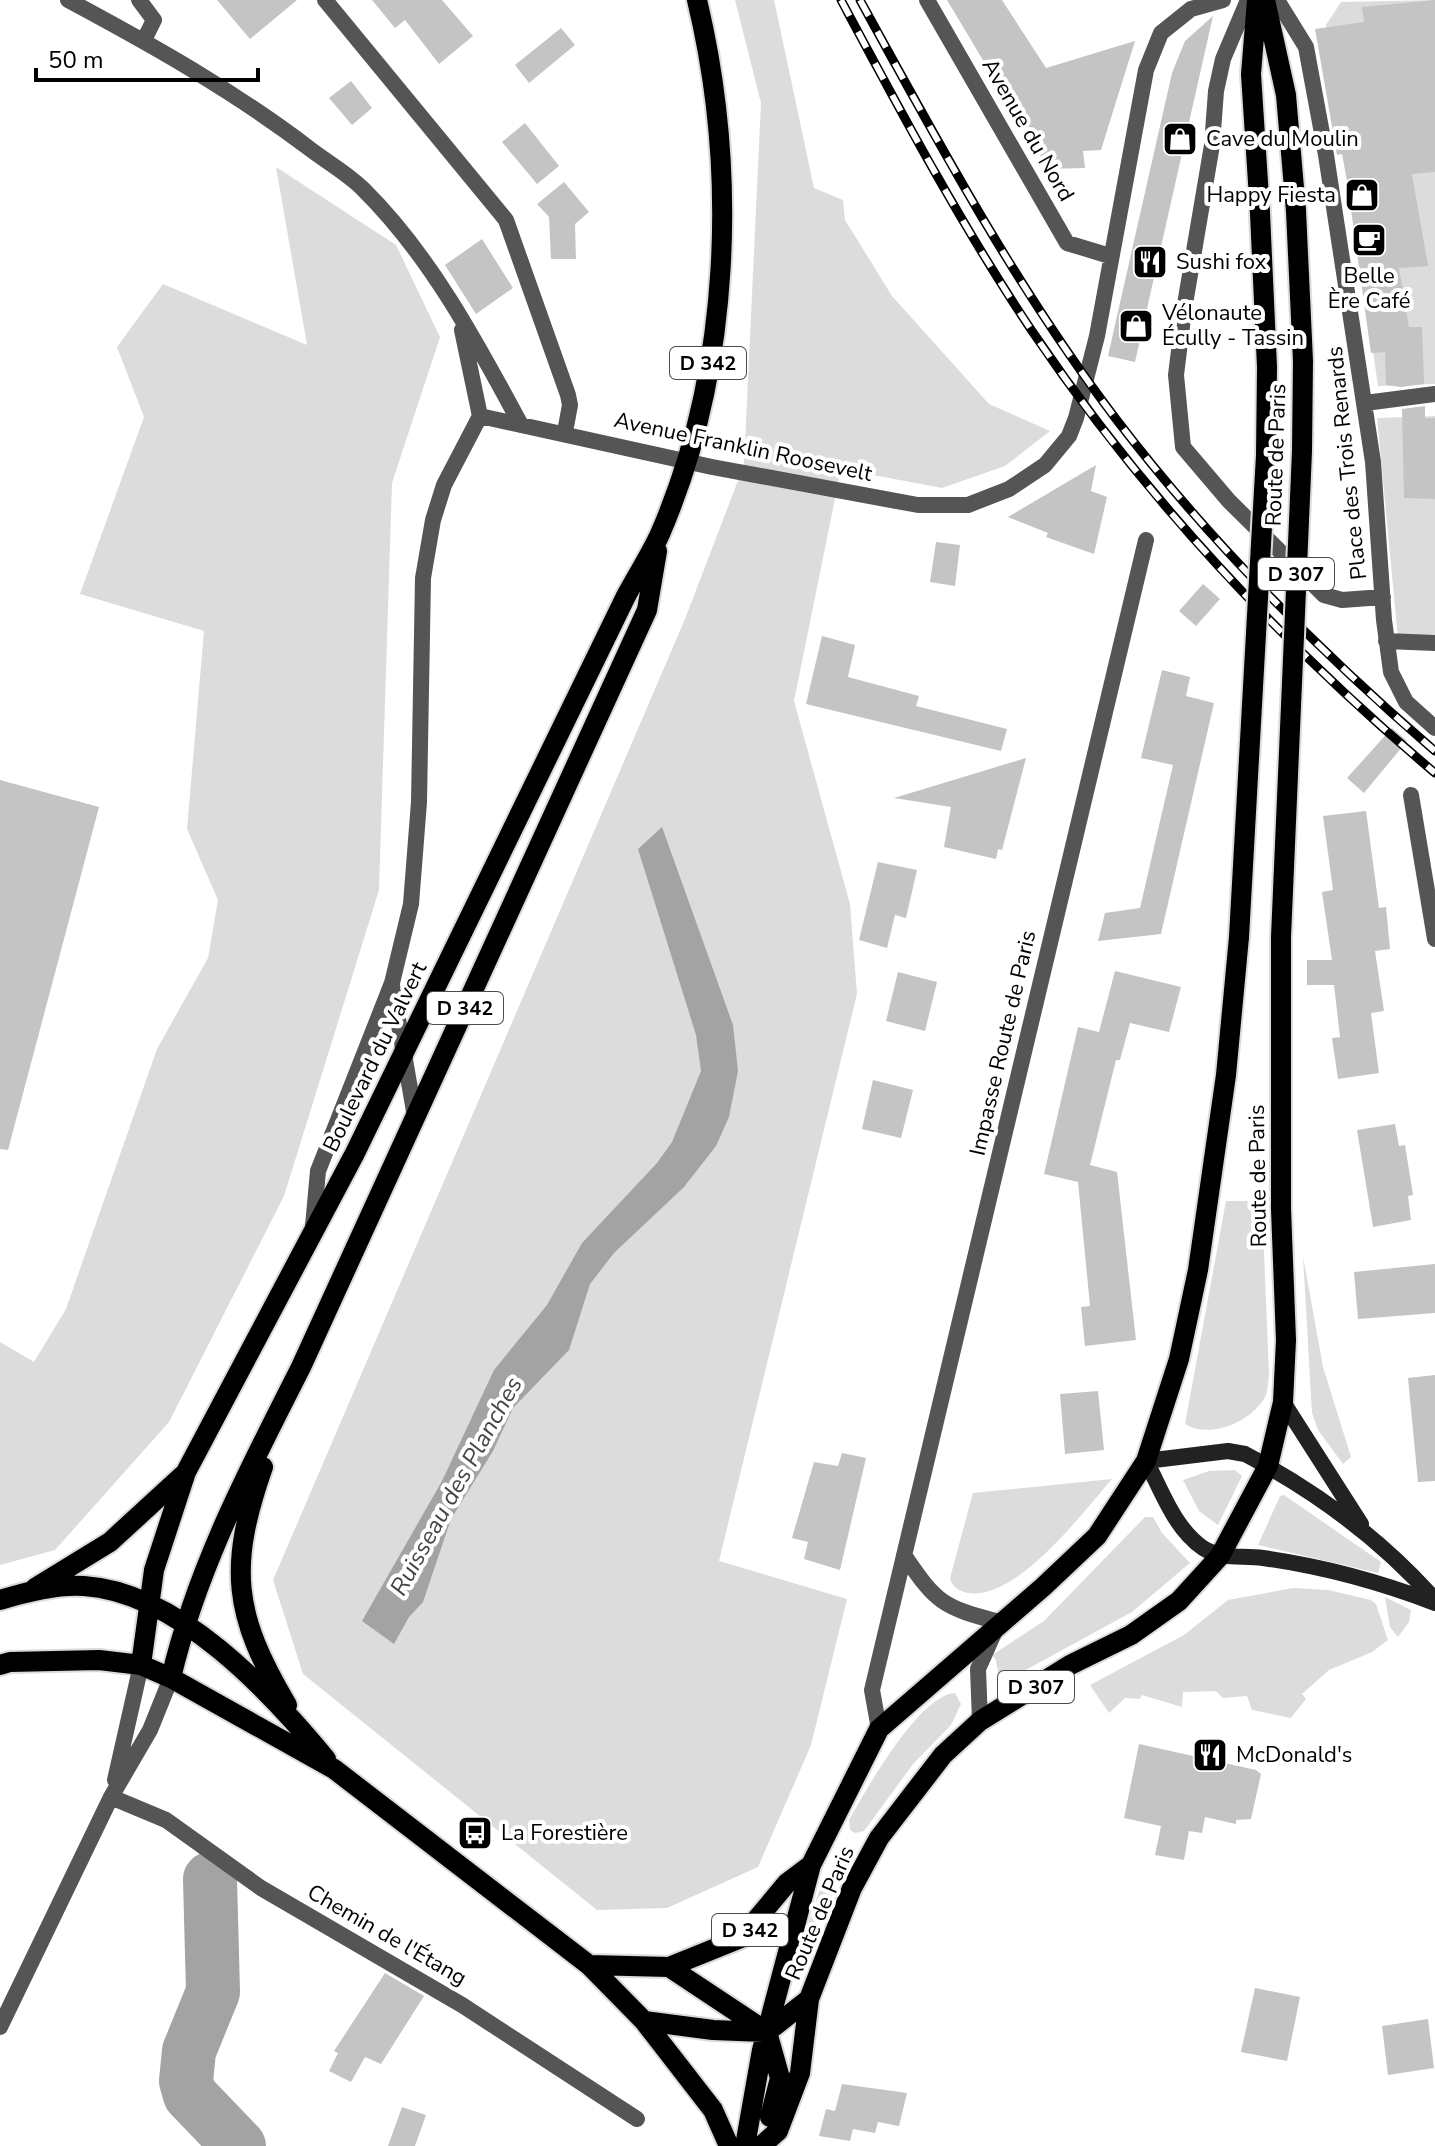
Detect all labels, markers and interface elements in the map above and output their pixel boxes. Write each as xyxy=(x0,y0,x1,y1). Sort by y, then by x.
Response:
scale bar xyxy=(36,32,258,82)
text: 50 m xyxy=(48,44,104,76)
street label: Avenue du Nord xyxy=(975,53,1081,207)
shop icon: Cave du Moulin xyxy=(1161,120,1199,158)
place label: Cave du Moulin xyxy=(1206,124,1359,154)
shop icon: Happy Fiesta xyxy=(1343,176,1381,214)
place label: Happy Fiesta xyxy=(1206,180,1336,210)
cafe icon: Belle Ère Café xyxy=(1350,221,1388,259)
restaurant icon: Sushi fox xyxy=(1131,243,1169,281)
place label: Sushi fox xyxy=(1176,247,1267,277)
place label: Belle Ère Café xyxy=(1328,261,1410,316)
place label: Vélonaute Écully - Tassin xyxy=(1161,298,1304,353)
shop icon: Vélonaute Écully - Tassin xyxy=(1117,307,1155,345)
street label: Place des Trois Renards xyxy=(1320,345,1374,581)
road number: D 342 xyxy=(670,347,746,379)
street label: Route de Paris xyxy=(1259,383,1293,527)
street label: Avenue Franklin Roosevelt xyxy=(611,405,875,489)
road number: D 307 xyxy=(1258,558,1334,590)
street label: Impasse Route de Paris xyxy=(962,927,1044,1159)
street label: Boulevard du Valvert xyxy=(316,957,434,1157)
road number: D 342 xyxy=(427,992,503,1024)
street label: Route de Paris xyxy=(1242,1104,1274,1248)
water label: Ruisseau des Planches xyxy=(382,1371,530,1601)
road number: D 307 xyxy=(998,1671,1074,1703)
restaurant icon: McDonald's xyxy=(1191,1736,1229,1774)
place label: McDonald's xyxy=(1236,1740,1352,1770)
bus stop icon: La Forestière xyxy=(456,1814,494,1852)
place label: La Forestière xyxy=(501,1818,628,1848)
street label: Route de Paris xyxy=(778,1841,862,1985)
street label: Chemin de l'Étang xyxy=(302,1877,472,1993)
road number: D 342 xyxy=(712,1914,788,1946)

